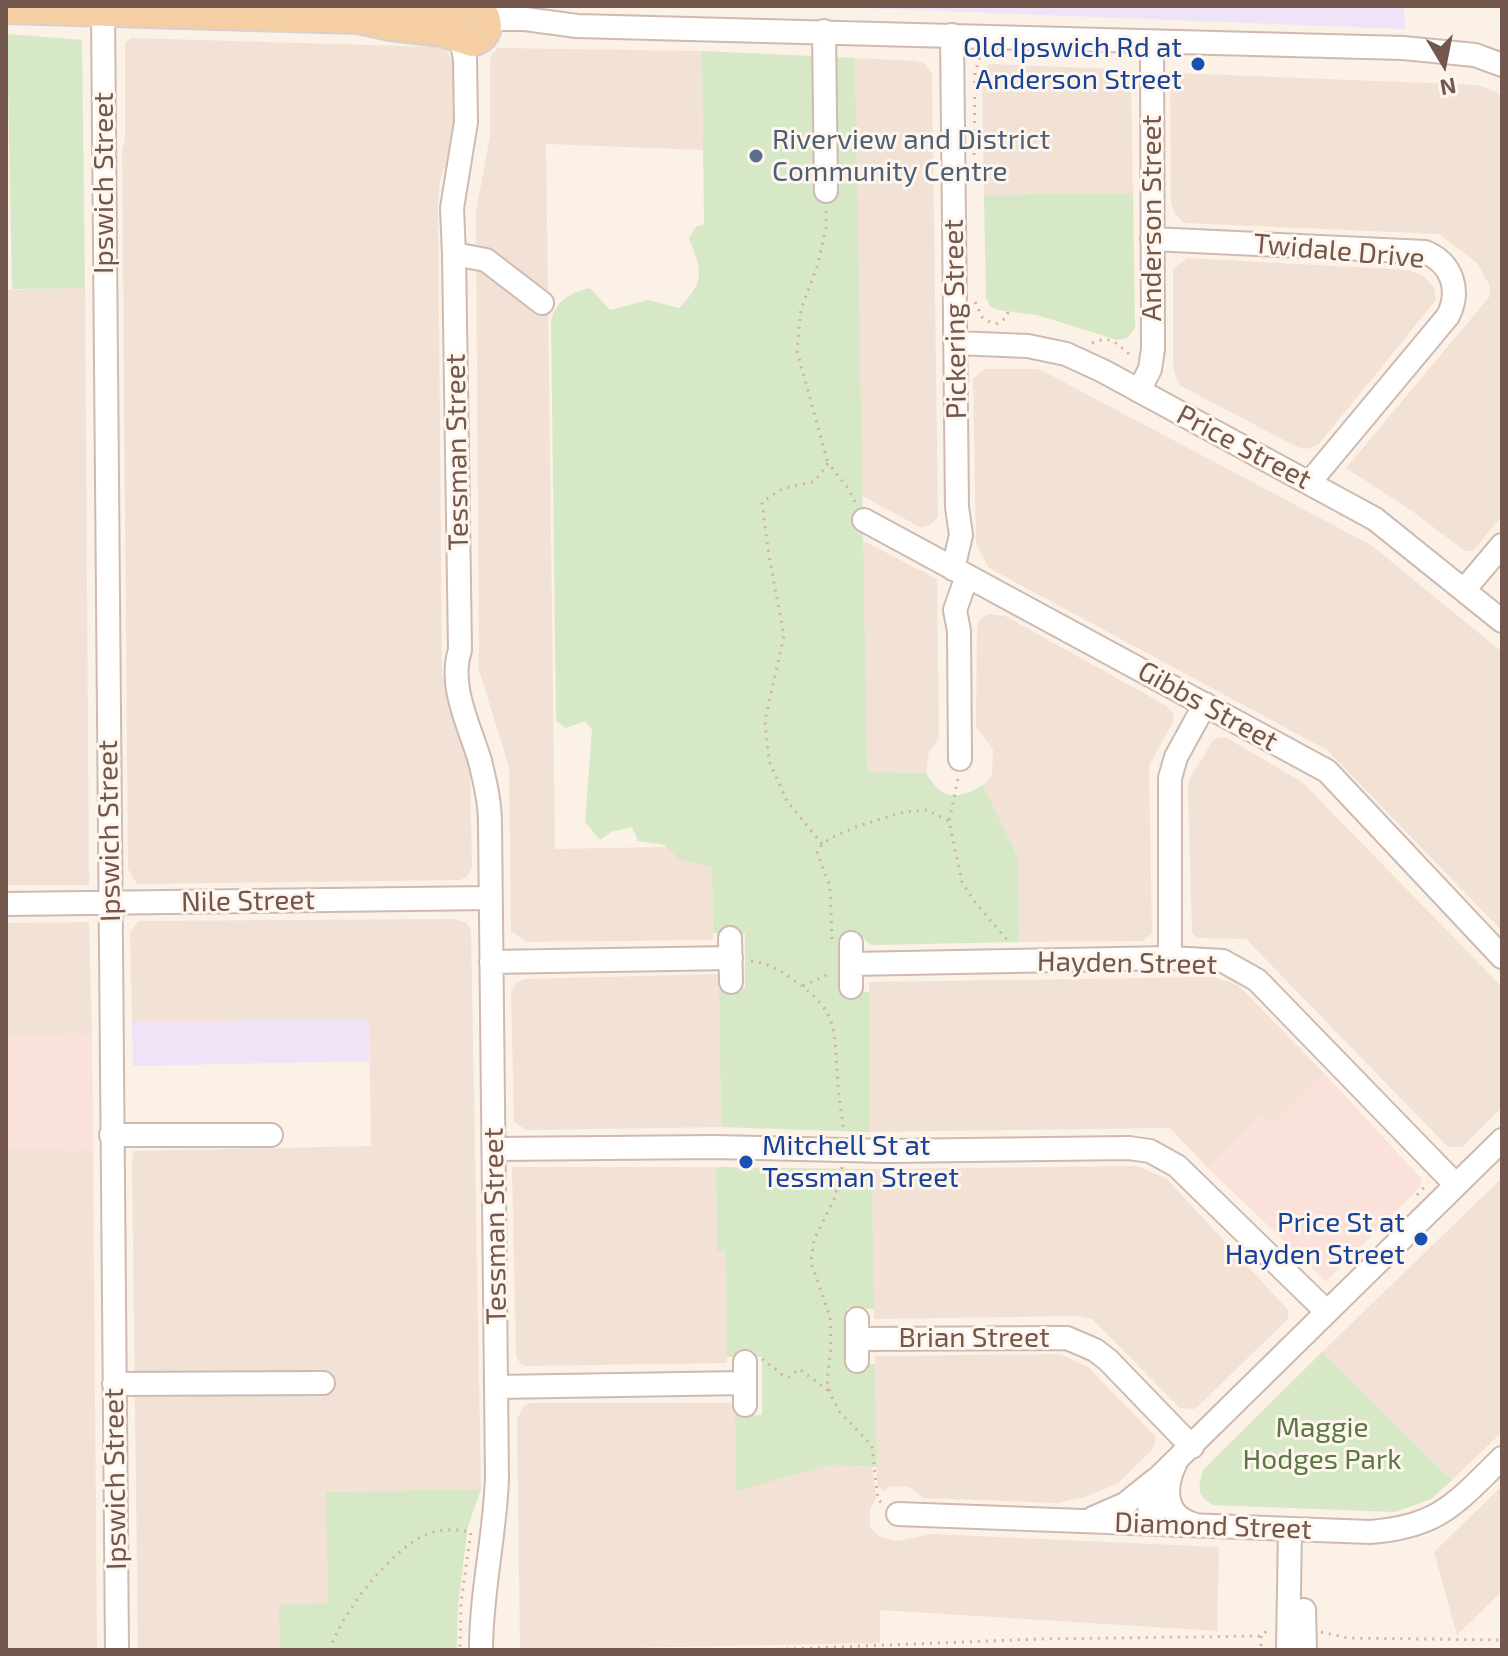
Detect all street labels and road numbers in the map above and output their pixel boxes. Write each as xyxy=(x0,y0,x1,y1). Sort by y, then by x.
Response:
street label: Ipswich Street xyxy=(87,92,121,274)
street label: Anderson Street xyxy=(1135,115,1169,321)
street label: Pickering Street xyxy=(936,219,974,419)
street label: Twidale Drive xyxy=(1252,227,1426,275)
street label: Tessman Street xyxy=(438,353,476,551)
street label: Price Street xyxy=(1171,398,1317,496)
street label: Gibbs Street xyxy=(1132,654,1284,758)
street label: Ipswich Street xyxy=(91,740,127,922)
street label: Nile Street xyxy=(181,883,315,919)
street label: Hayden Street xyxy=(1037,945,1217,981)
street label: Tessman Street xyxy=(476,1127,514,1325)
street label: Brian Street xyxy=(898,1321,1050,1355)
street label: Ipswich Street xyxy=(97,1388,133,1570)
street label: Diamond Street xyxy=(1114,1506,1312,1546)

